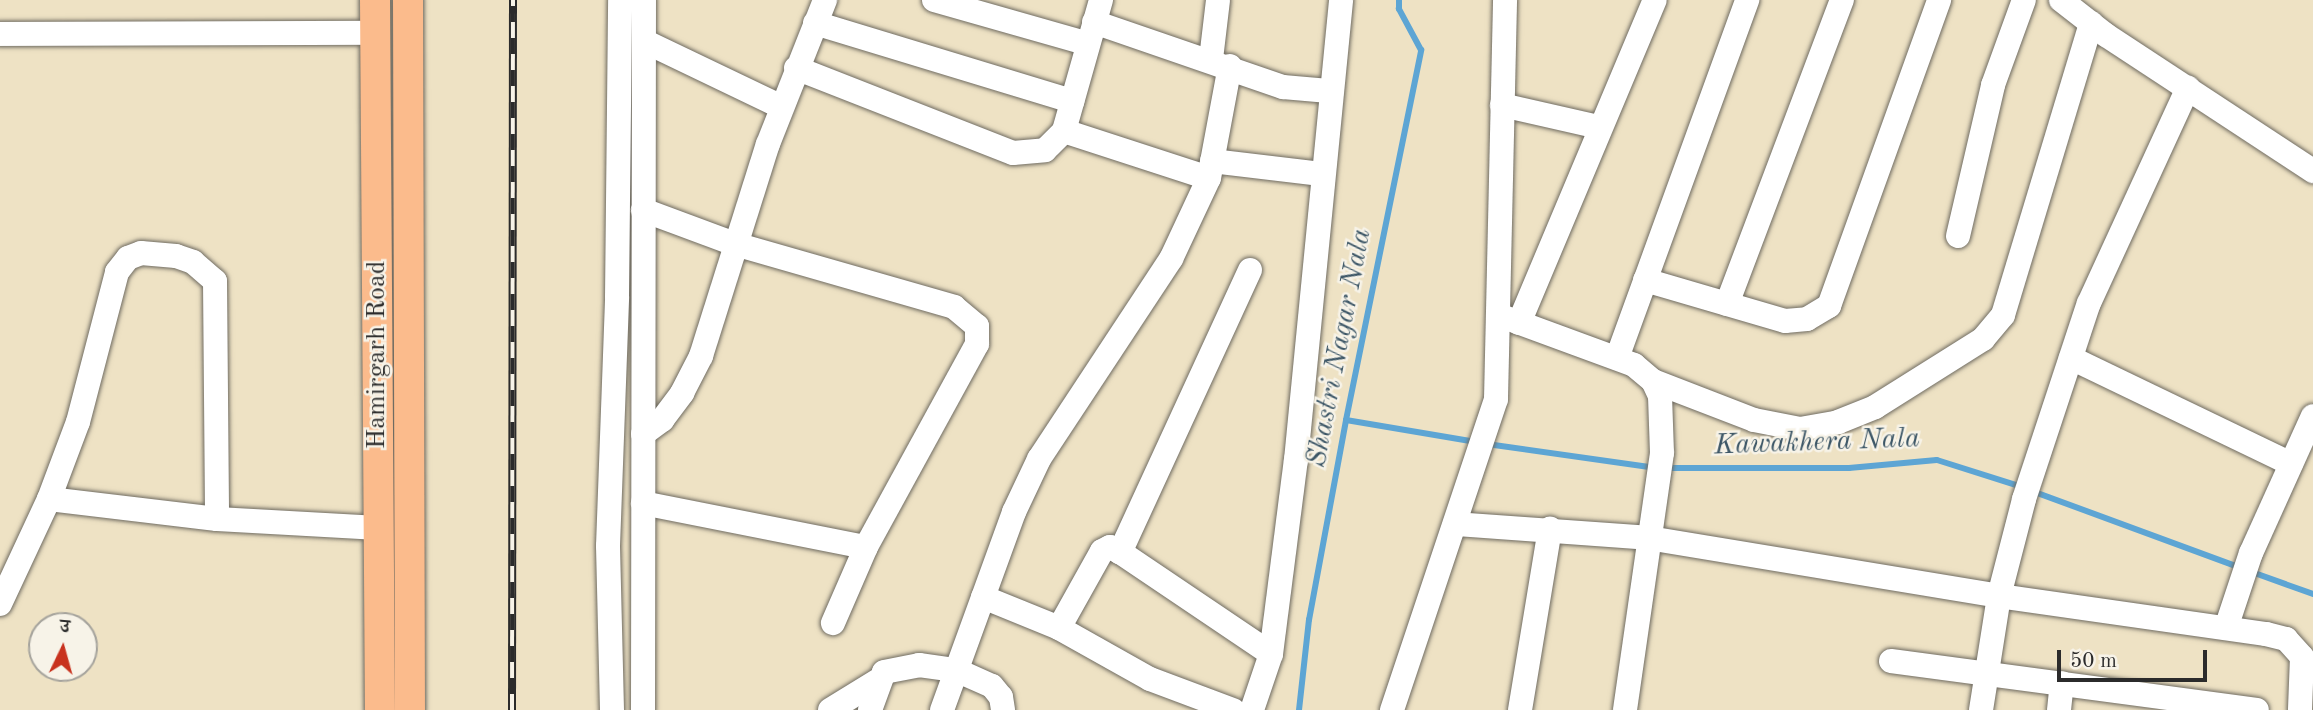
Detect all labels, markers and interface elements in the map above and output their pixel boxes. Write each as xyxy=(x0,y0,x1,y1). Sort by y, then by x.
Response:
water label: Shastri Nagar Nala xyxy=(1300,226,1380,470)
street label: Hamirgarh Road xyxy=(362,261,394,449)
water label: Kawakhera Nala xyxy=(1714,423,1920,463)
north arrow xyxy=(28,612,98,682)
text: उ xyxy=(59,618,70,637)
scale bar xyxy=(2061,636,2212,680)
text: 50 m xyxy=(2070,651,2117,672)

